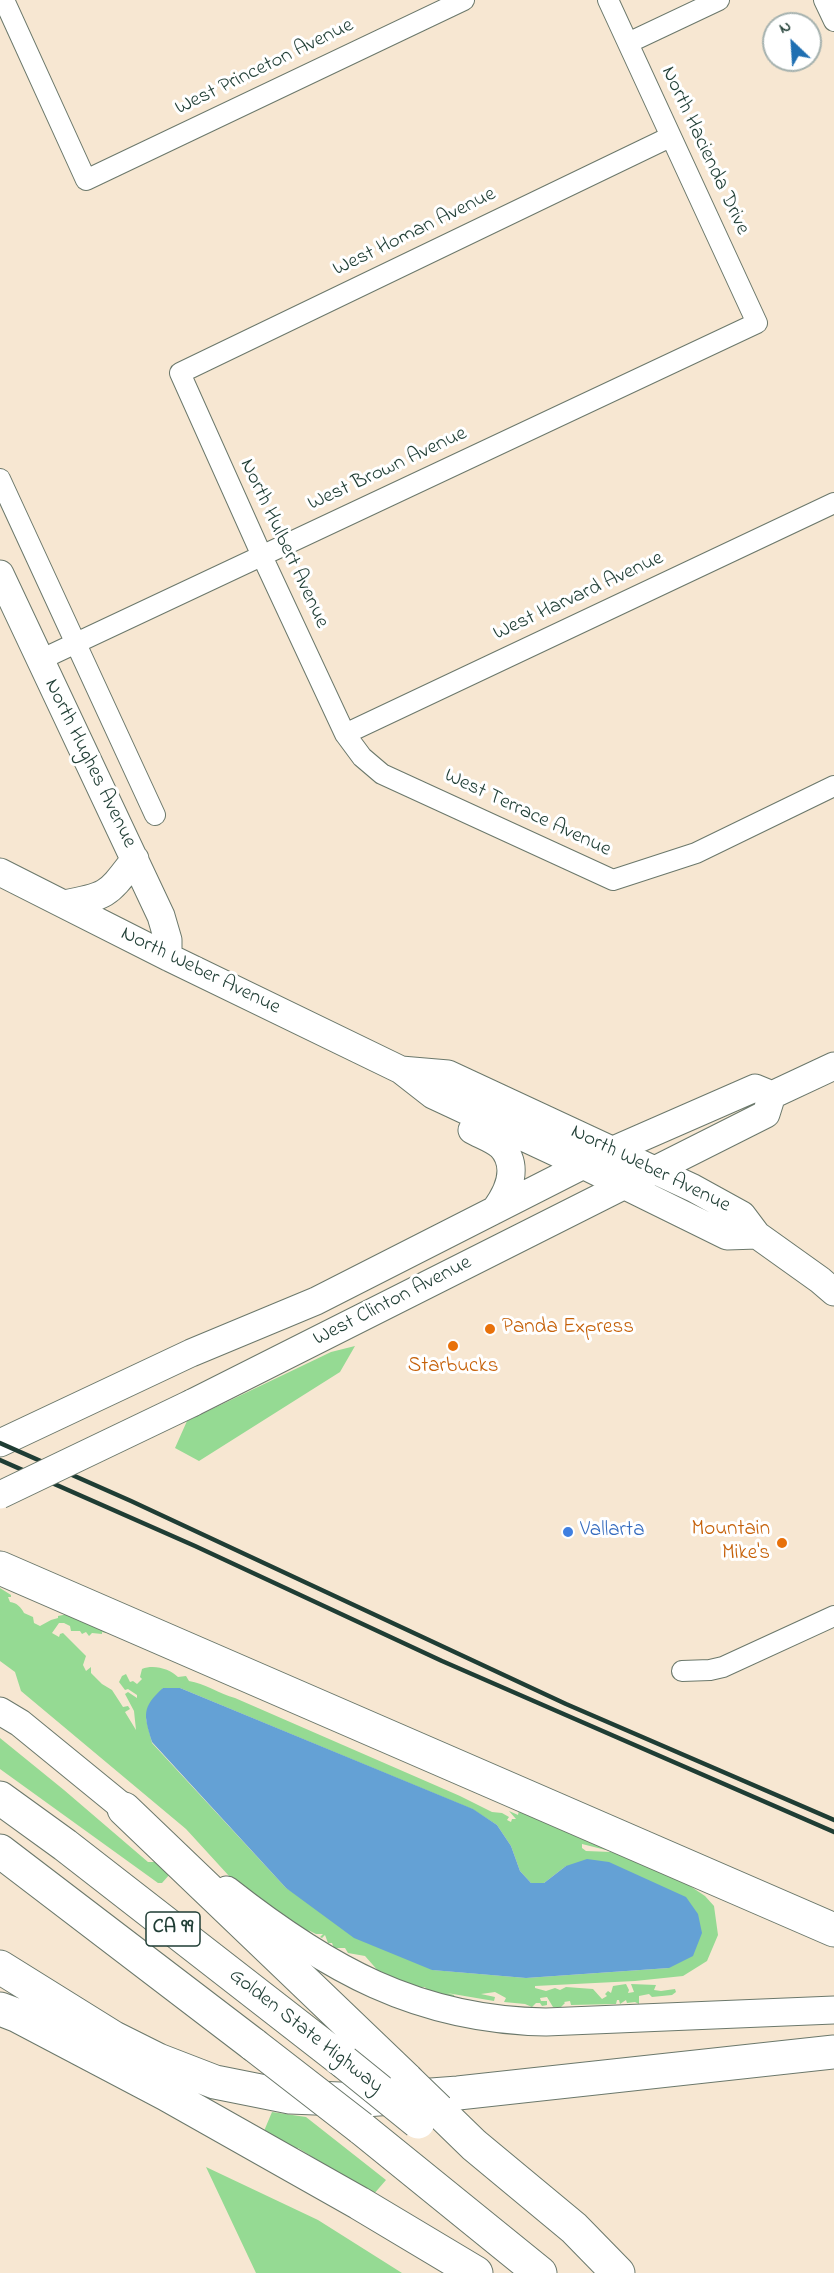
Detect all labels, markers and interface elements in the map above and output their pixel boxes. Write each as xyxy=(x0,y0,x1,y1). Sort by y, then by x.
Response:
north arrow xyxy=(762,12,822,72)
street label: West Princeton Avenue xyxy=(172,14,358,122)
text: N xyxy=(775,14,795,41)
street label: North Hacienda Drive xyxy=(654,63,754,239)
street label: West Homan Avenue xyxy=(330,183,500,283)
street label: West Brown Avenue xyxy=(305,422,471,518)
street label: North Hulbert Avenue xyxy=(233,455,333,633)
street label: West Harvard Avenue xyxy=(490,547,668,647)
street label: North Hughes Avenue xyxy=(37,675,141,853)
street label: West Terrace Avenue xyxy=(440,764,614,864)
street label: North Weber Avenue xyxy=(116,922,284,1022)
street label: North Weber Avenue xyxy=(566,1120,734,1220)
street label: West Clinton Avenue xyxy=(310,1251,476,1353)
place label: Panda Express xyxy=(502,1316,634,1342)
marker: Panda Express xyxy=(483,1322,497,1336)
marker: Starbucks xyxy=(446,1339,460,1353)
place label: Starbucks xyxy=(408,1355,498,1381)
place label: Mountain Mike's xyxy=(692,1518,770,1568)
place label: Vallarta xyxy=(580,1519,645,1545)
marker: Vallarta xyxy=(561,1525,575,1539)
marker: Mountain Mike's xyxy=(775,1536,789,1550)
road number: CA 99 xyxy=(146,1912,200,1946)
street label: Golden State Highway xyxy=(223,1964,387,2100)

